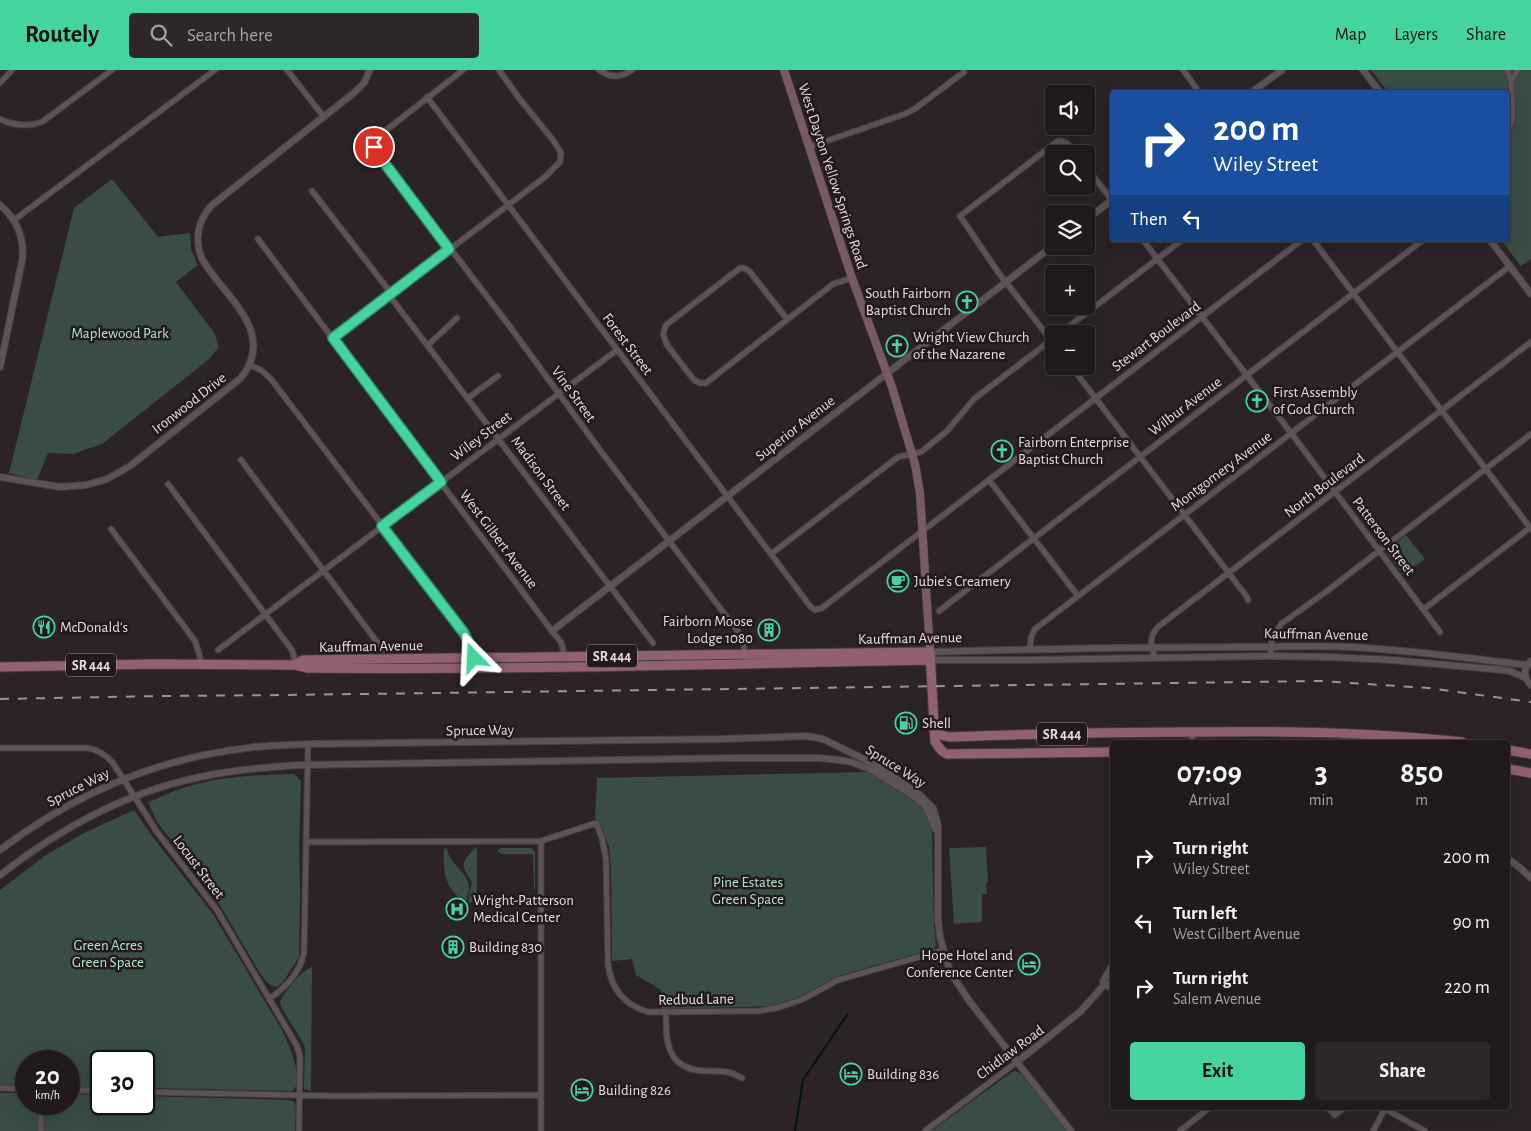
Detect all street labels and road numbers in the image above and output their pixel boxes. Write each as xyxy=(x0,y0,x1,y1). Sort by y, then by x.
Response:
street label: West Dayton Yellow Springs Road xyxy=(795,81,870,271)
street label: Stewart Boulevard xyxy=(1109,298,1203,374)
street label: Forest Street xyxy=(600,311,656,378)
street label: Vine Street xyxy=(549,364,599,425)
street label: Ironwood Drive xyxy=(149,370,229,437)
street label: Wilbur Avenue xyxy=(1146,374,1225,439)
street label: Superior Avenue xyxy=(753,393,838,464)
street label: Wiley Street xyxy=(448,409,515,464)
street label: Montgomery Avenue xyxy=(1168,429,1275,514)
street label: Madison Street xyxy=(508,434,573,513)
street label: North Boulevard xyxy=(1281,450,1367,520)
street label: West Gilbert Avenue xyxy=(457,487,541,591)
street label: Patterson Street xyxy=(1349,494,1418,578)
street label: Kauffman Avenue xyxy=(1264,626,1368,643)
street label: Kauffman Avenue xyxy=(858,630,962,647)
street label: Kauffman Avenue xyxy=(319,638,423,655)
road number: SR 444 xyxy=(587,644,637,668)
road number: SR 444 xyxy=(66,654,116,676)
street label: Spruce Way xyxy=(446,722,515,739)
road number: SR 444 xyxy=(1037,722,1087,746)
street label: Spruce Way xyxy=(863,742,929,791)
street label: Spruce Way xyxy=(45,765,112,810)
street label: Locust Street xyxy=(170,833,227,902)
street label: Redbud Lane xyxy=(658,991,734,1008)
street label: Chidlaw Road xyxy=(974,1022,1047,1082)

